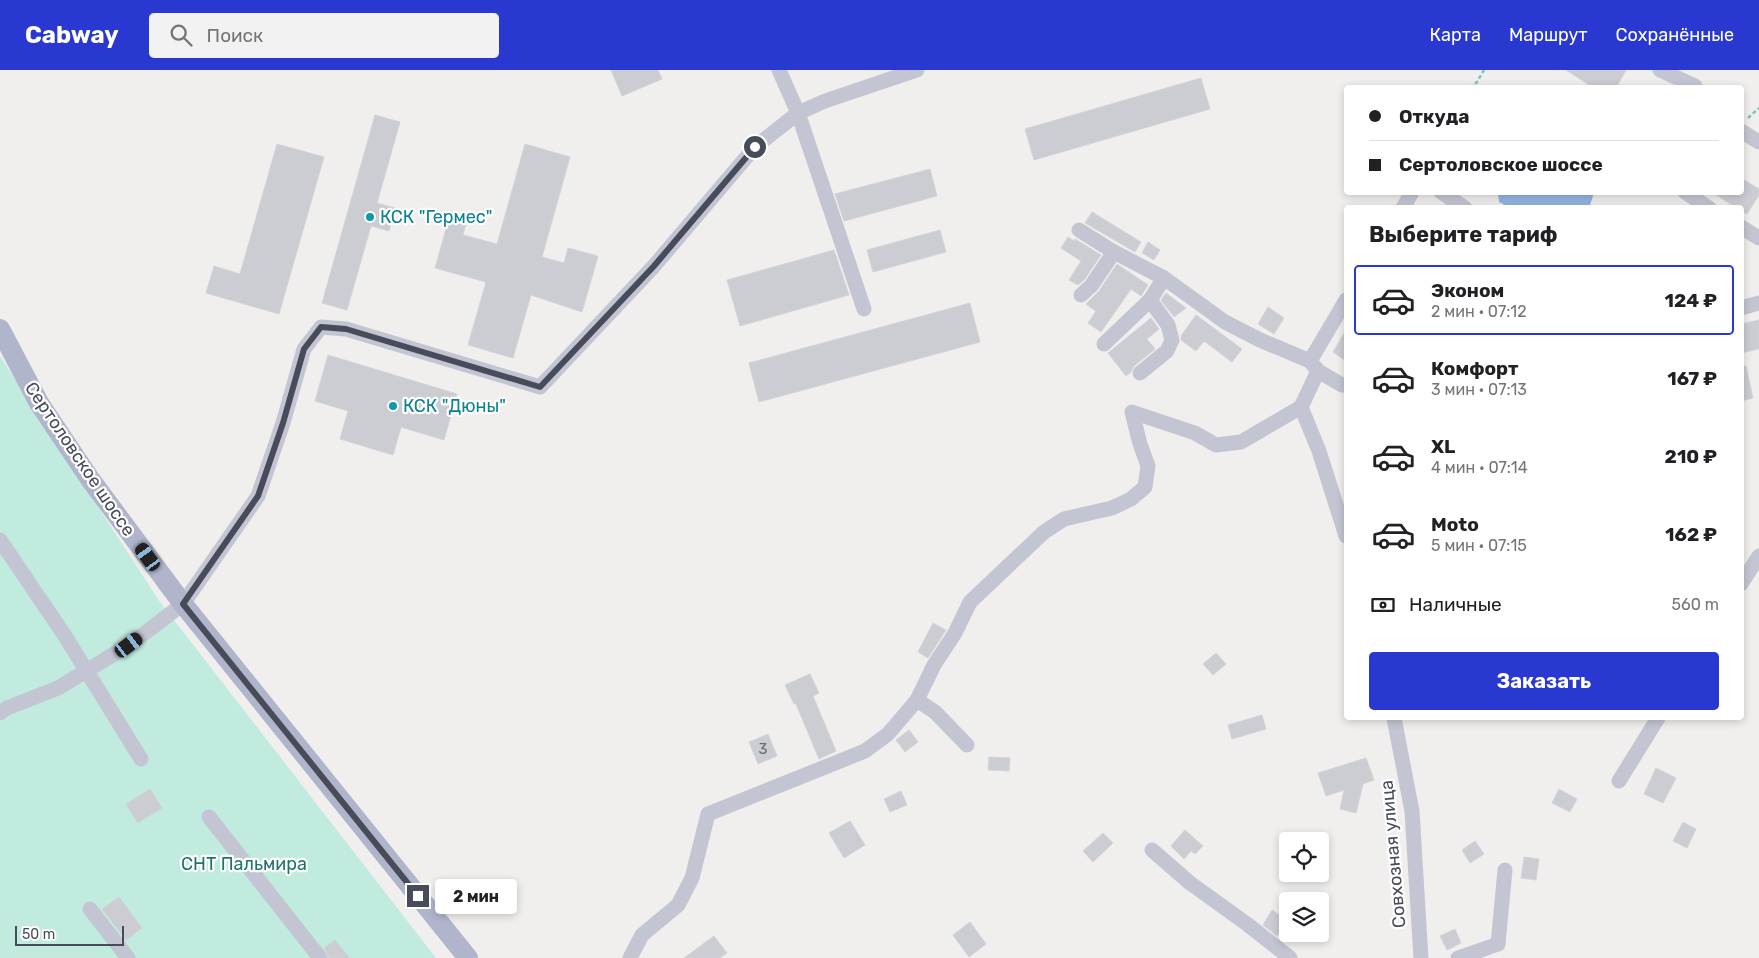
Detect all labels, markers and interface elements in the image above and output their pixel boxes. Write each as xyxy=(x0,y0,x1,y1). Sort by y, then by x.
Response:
search box xyxy=(149,13,499,58)
text: Cabway xyxy=(25,21,119,49)
icon: search xyxy=(167,21,195,49)
text: Поиск xyxy=(207,24,263,47)
text: Карта xyxy=(1430,24,1481,46)
text: Маршрут xyxy=(1509,24,1588,46)
text: Сохранённые xyxy=(1616,24,1734,46)
text: Откуда xyxy=(1399,105,1469,128)
route start xyxy=(744,136,766,158)
text: Сертоловское шоссе xyxy=(1399,153,1603,176)
place label: КСК "Гермес" xyxy=(380,206,493,228)
marker: КСК "Гермес" xyxy=(364,211,376,223)
text: Выберите тариф xyxy=(1369,221,1558,248)
icon: car xyxy=(1371,278,1416,323)
text: Эконом xyxy=(1431,279,1504,302)
text: 124 ₽ xyxy=(1665,289,1717,312)
text: 2 мин · 07:12 xyxy=(1431,302,1527,321)
icon: car xyxy=(1371,356,1416,401)
text: Комфорт xyxy=(1431,357,1518,380)
text: 167 ₽ xyxy=(1667,367,1717,390)
street label: Сертоловское шоссе xyxy=(20,378,140,540)
text: 3 мин · 07:13 xyxy=(1431,380,1527,399)
place label: КСК "Дюны" xyxy=(403,395,506,417)
marker: КСК "Дюны" xyxy=(387,400,399,412)
icon: car xyxy=(1371,434,1416,479)
text: XL xyxy=(1431,435,1455,458)
text: 210 ₽ xyxy=(1665,445,1717,468)
text: 4 мин · 07:14 xyxy=(1431,458,1528,477)
icon: car xyxy=(1371,512,1416,557)
text: Moto xyxy=(1431,513,1479,536)
text: 162 ₽ xyxy=(1665,523,1717,546)
text: 5 мин · 07:15 xyxy=(1431,536,1527,555)
car xyxy=(133,540,162,574)
icon: cash xyxy=(1369,591,1397,619)
text: Наличные xyxy=(1409,593,1502,616)
text: 560 m xyxy=(1672,595,1719,614)
car xyxy=(112,630,145,660)
button: Заказать xyxy=(1369,652,1719,710)
house number: 3 xyxy=(758,740,768,758)
street label: Совхозная улица xyxy=(1376,779,1410,929)
map controls xyxy=(1279,832,1329,942)
button: locate xyxy=(1279,832,1329,882)
park label: СНТ Пальмира xyxy=(181,853,307,875)
callout: 2 мин xyxy=(436,878,518,914)
route end xyxy=(407,885,429,907)
text: 2 мин xyxy=(453,887,499,906)
button: layers xyxy=(1279,892,1329,942)
scale bar xyxy=(15,923,124,946)
text: 50 m xyxy=(22,926,55,943)

